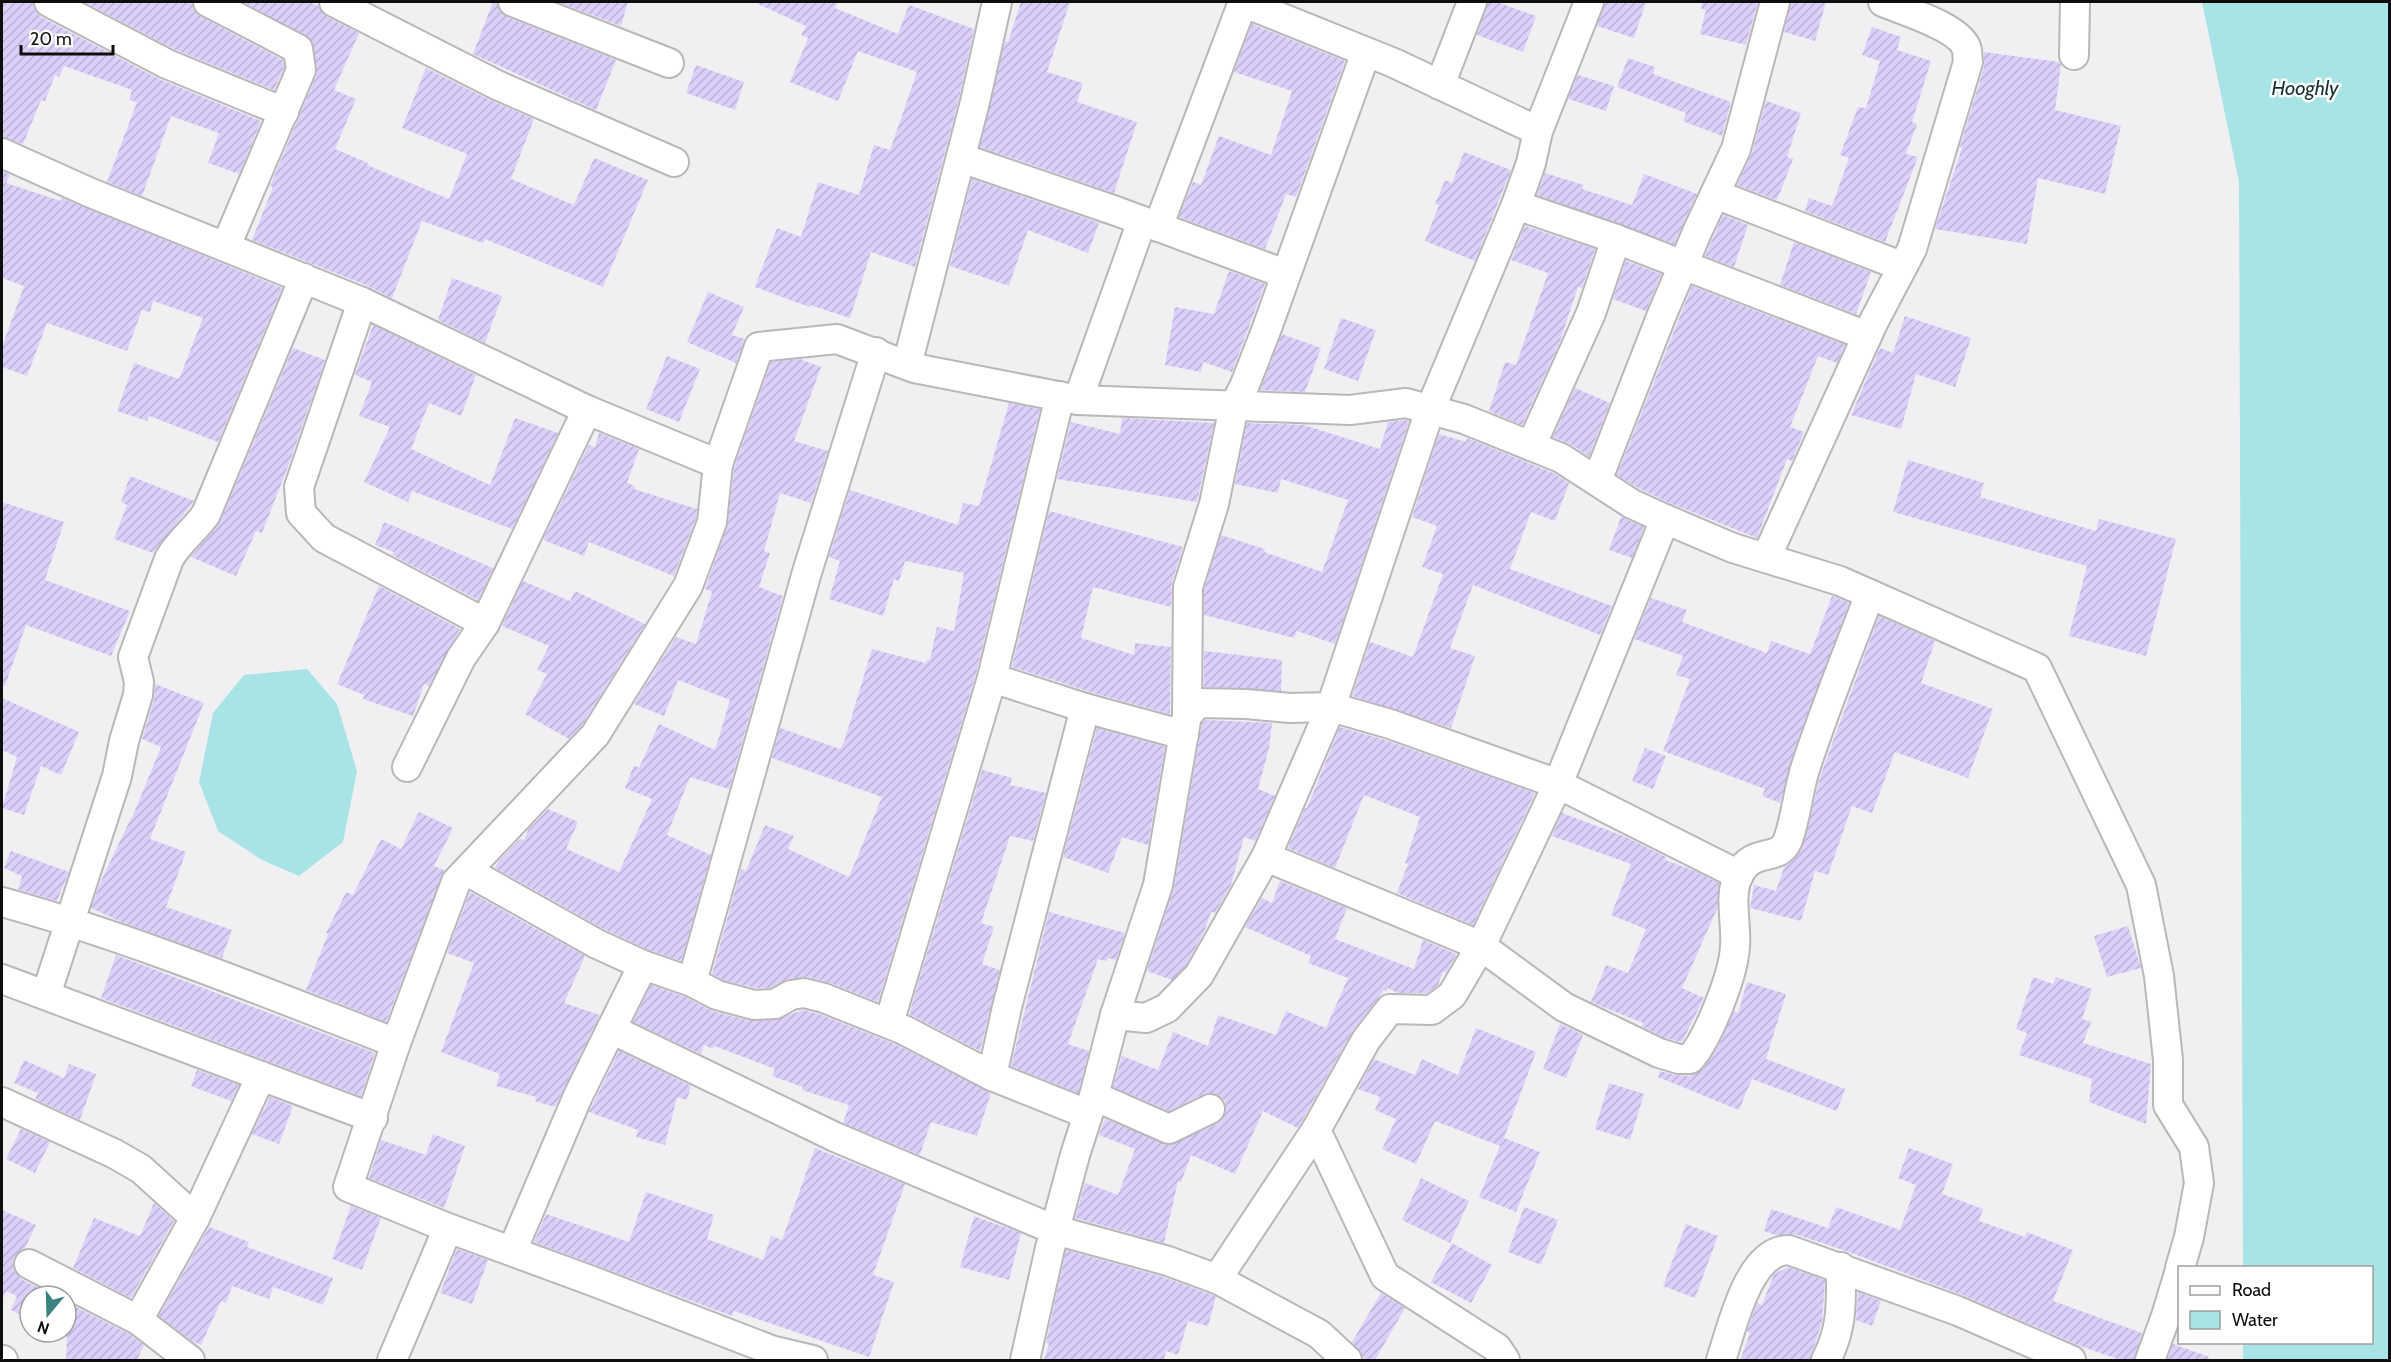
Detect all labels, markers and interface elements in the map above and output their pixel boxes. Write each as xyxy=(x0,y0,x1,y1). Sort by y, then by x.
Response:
scale bar xyxy=(21,18,112,56)
text: 20 m xyxy=(30,28,72,50)
water label: Hooghly xyxy=(2271,76,2339,100)
legend xyxy=(2178,1266,2373,1344)
text: Road xyxy=(2232,1279,2271,1301)
north arrow xyxy=(18,1284,78,1344)
text: Water xyxy=(2232,1309,2278,1331)
text: N xyxy=(35,1317,52,1339)

